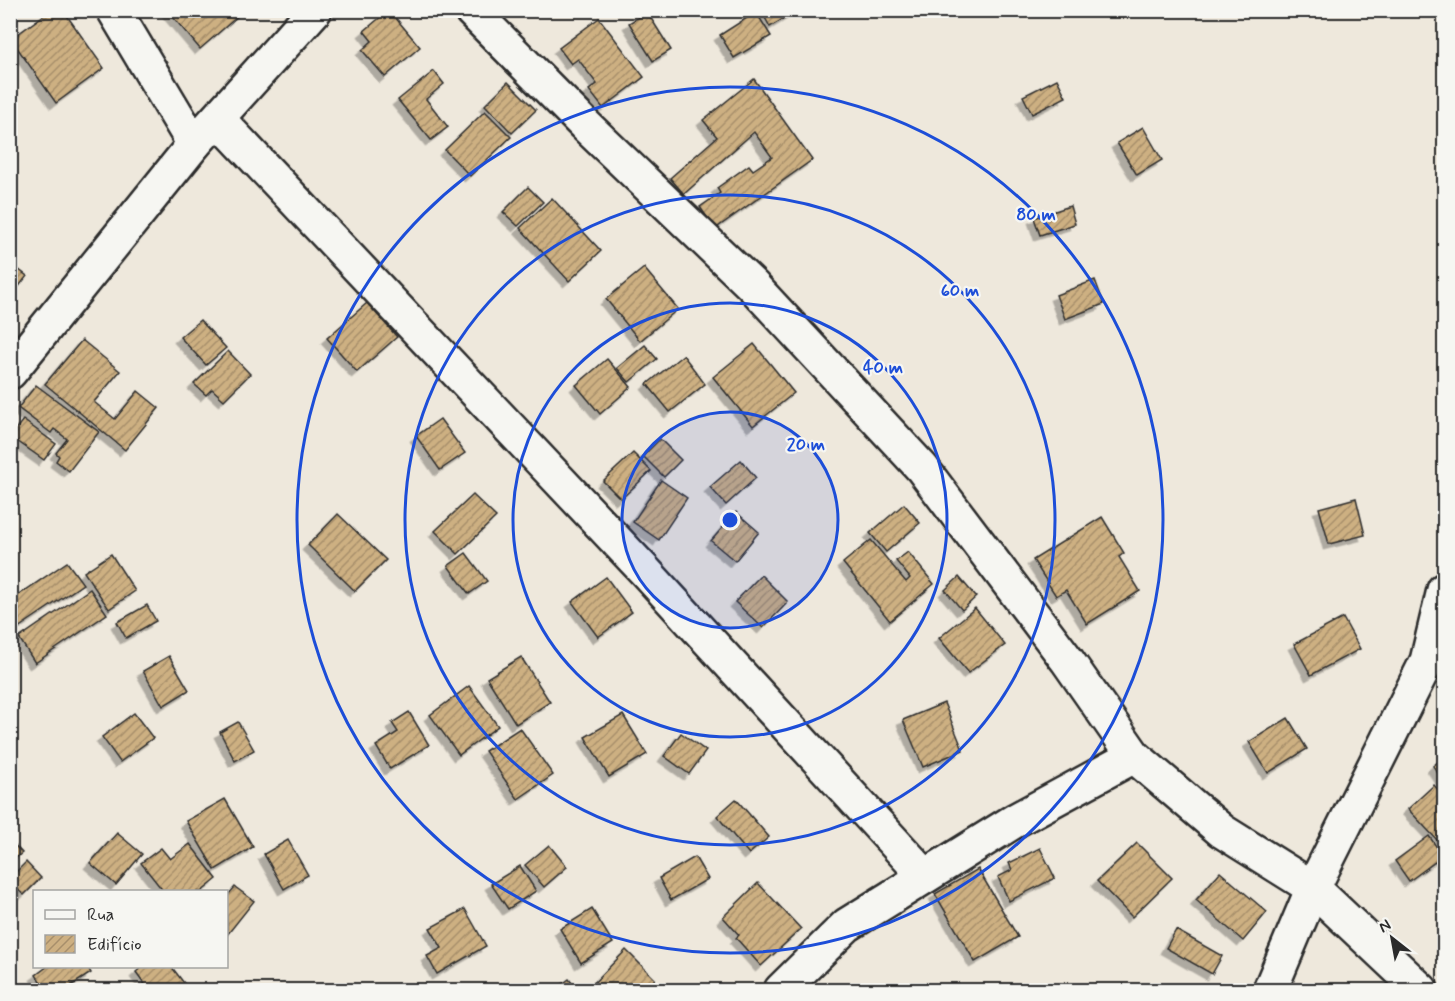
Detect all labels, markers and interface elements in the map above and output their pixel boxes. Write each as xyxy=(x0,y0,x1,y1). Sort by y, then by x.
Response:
text: 80 m xyxy=(1016,203,1056,227)
text: 60 m xyxy=(941,279,979,303)
text: 40 m xyxy=(863,356,903,380)
text: 20 m xyxy=(787,433,825,457)
centre of rings xyxy=(720,510,740,530)
legend xyxy=(33,890,228,968)
text: Rua xyxy=(87,903,114,927)
north arrow xyxy=(1362,908,1422,968)
text: N xyxy=(1375,915,1395,938)
text: Edifício xyxy=(87,933,142,957)

